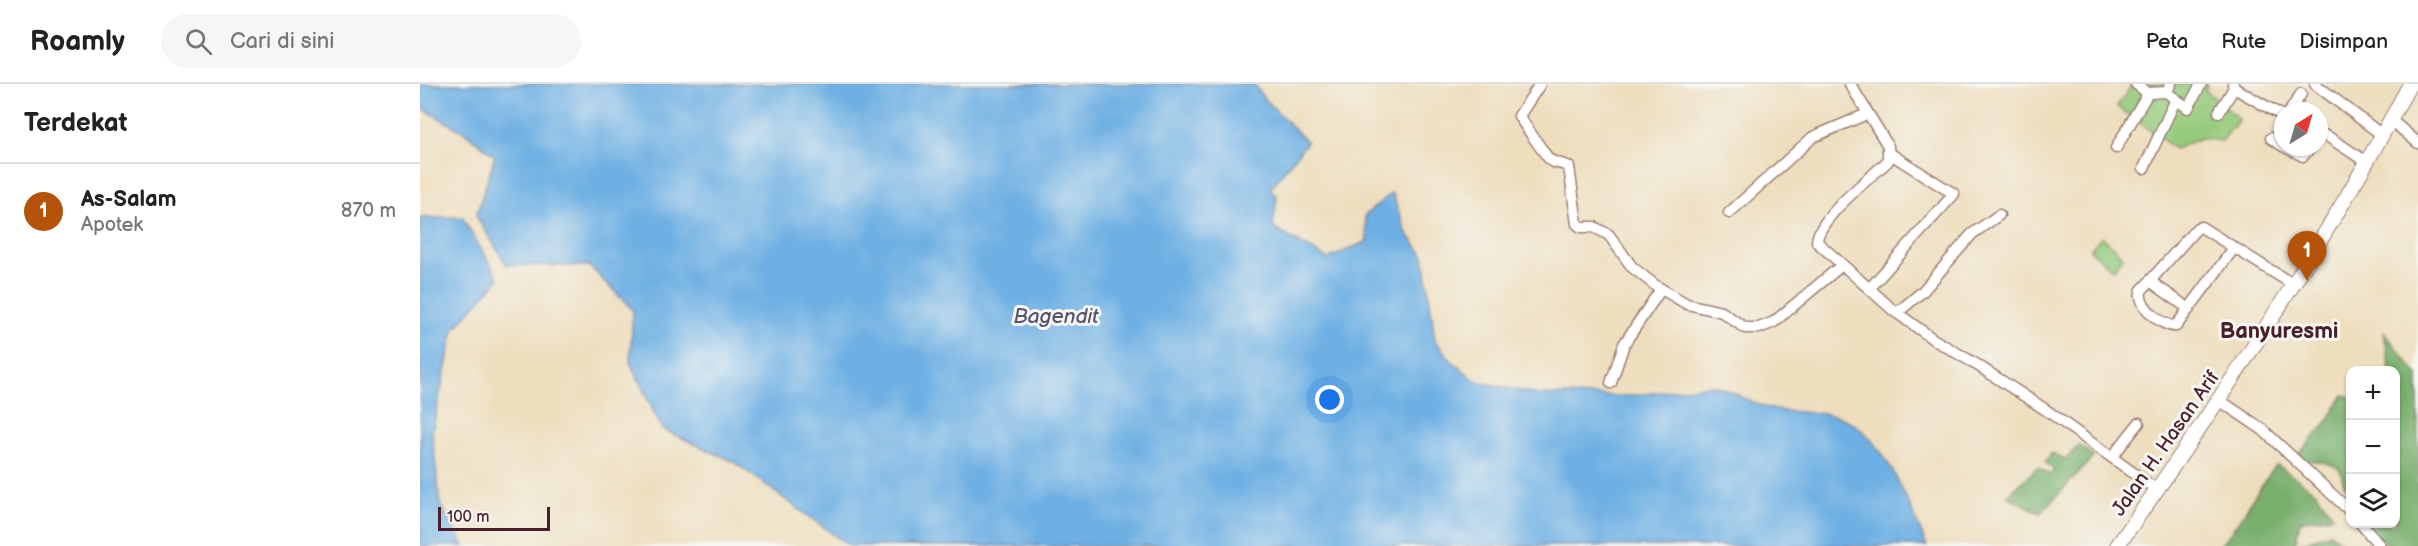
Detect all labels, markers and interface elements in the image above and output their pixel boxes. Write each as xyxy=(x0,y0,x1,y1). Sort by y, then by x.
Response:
search box xyxy=(161,14,581,68)
text: Roamly xyxy=(30,25,125,58)
icon: search xyxy=(182,25,215,58)
text: Cari di sini xyxy=(230,28,334,55)
text: Peta xyxy=(2146,29,2188,54)
text: Rute xyxy=(2221,29,2266,54)
text: Disimpan xyxy=(2299,29,2388,54)
north arrow xyxy=(2274,102,2328,156)
text: Terdekat xyxy=(24,108,127,139)
text: As-Salam xyxy=(81,186,176,213)
text: 1 xyxy=(39,199,48,223)
text: 870 m xyxy=(341,199,396,223)
text: Apotek xyxy=(81,213,143,237)
pin: 1 xyxy=(2288,232,2326,281)
water label: Bagendit xyxy=(1013,304,1099,329)
district label: Banyuresmi xyxy=(2220,318,2338,345)
street label: Jalan H. Hasan Arif xyxy=(2107,366,2225,521)
map controls xyxy=(2346,366,2400,528)
button: + xyxy=(2346,366,2400,420)
your location xyxy=(1315,385,1344,414)
button: − xyxy=(2346,420,2400,474)
button: layers xyxy=(2346,474,2400,528)
scale bar xyxy=(438,504,550,532)
text: 100 m xyxy=(447,508,490,527)

